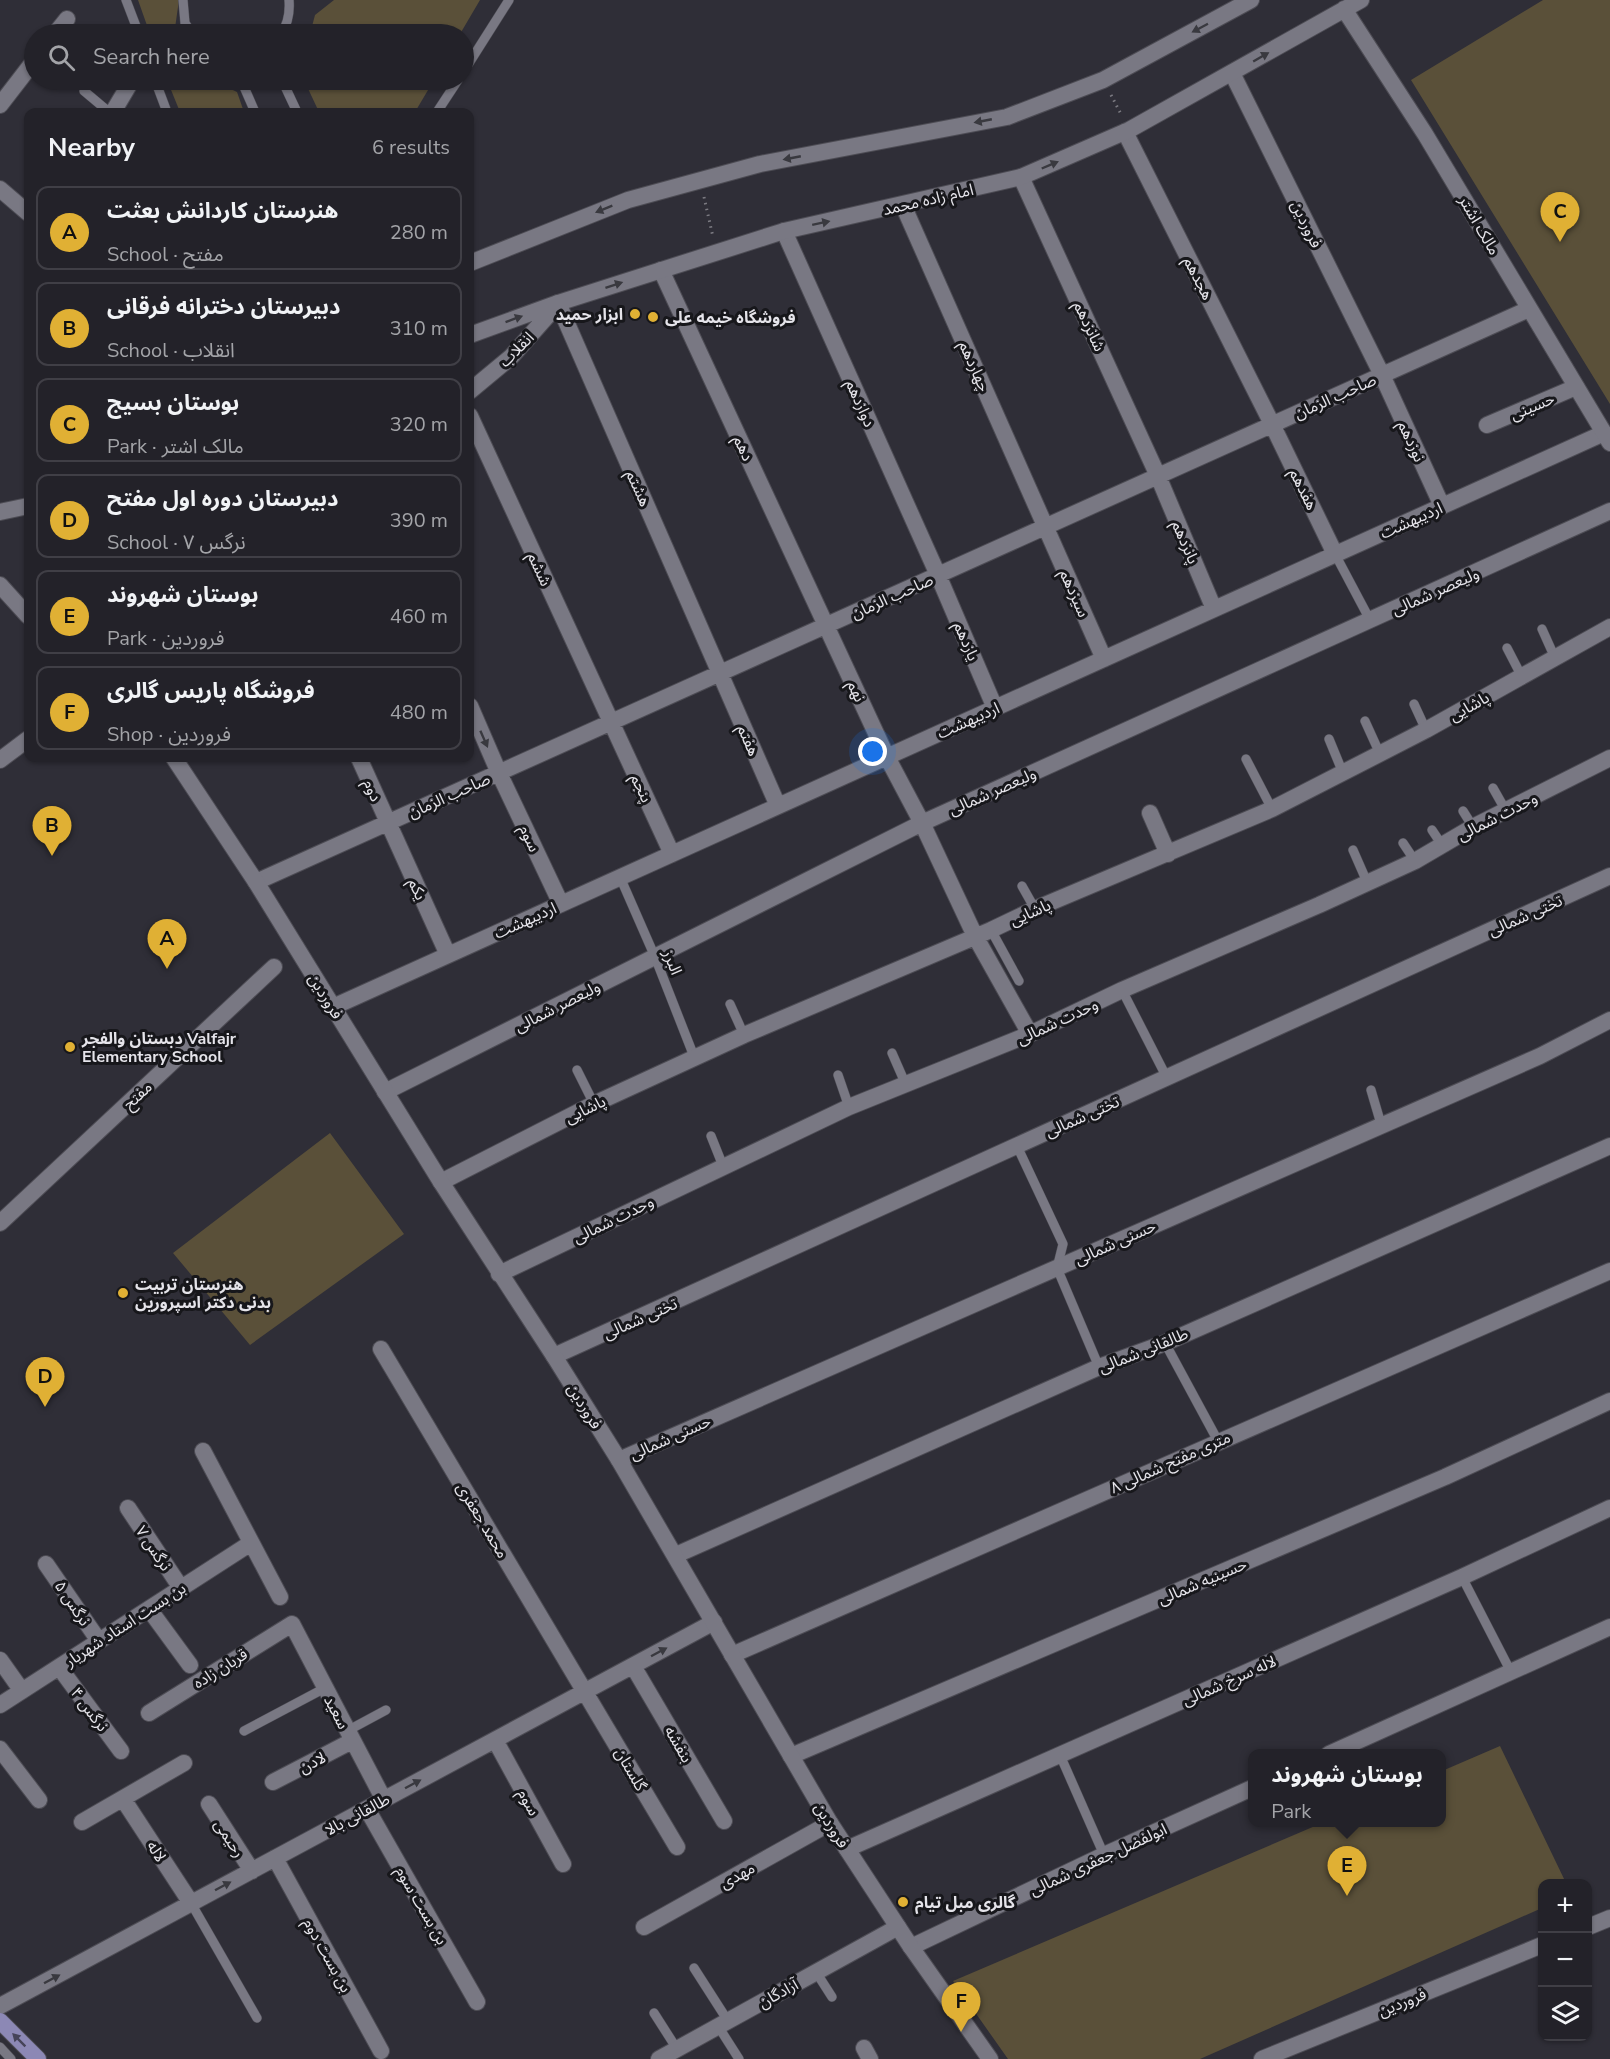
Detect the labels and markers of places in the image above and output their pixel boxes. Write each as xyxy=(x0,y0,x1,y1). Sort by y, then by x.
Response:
pin: C xyxy=(1540,192,1580,242)
place label: ابزار حمید xyxy=(556,304,623,326)
marker: ابزار حمید xyxy=(628,307,642,321)
place label: فروشگاه خیمه علی xyxy=(665,307,796,329)
marker: فروشگاه خیمه علی xyxy=(646,310,660,324)
pin: B xyxy=(32,806,72,856)
pin: A xyxy=(148,920,186,969)
place label: دبستان والفجر Valfajr Elementary School xyxy=(81,1028,237,1068)
marker: دبستان والفجر Valfajr Elementary School xyxy=(63,1040,77,1054)
place label: هنرستان تربیت بدنی دکتر اسپرورین xyxy=(135,1274,271,1314)
marker: هنرستان تربیت بدنی دکتر اسپرورین xyxy=(116,1286,130,1300)
pin: D xyxy=(26,1358,64,1407)
pin: E xyxy=(1328,1846,1366,1896)
place label: گالری مبل تیام xyxy=(915,1892,1016,1914)
marker: گالری مبل تیام xyxy=(896,1895,910,1909)
pin: F xyxy=(942,1982,980,2032)

